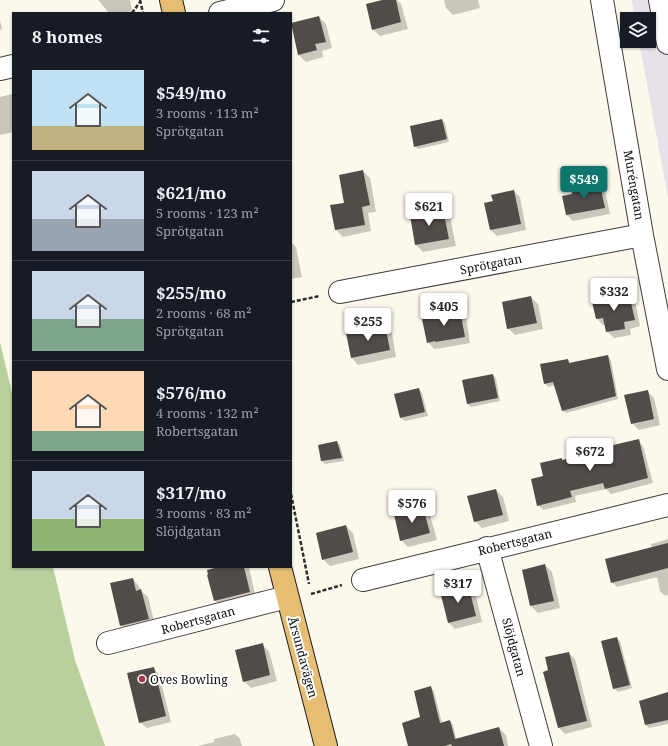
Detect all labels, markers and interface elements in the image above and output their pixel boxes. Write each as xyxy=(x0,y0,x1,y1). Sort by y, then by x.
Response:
map controls xyxy=(620,12,656,48)
button: layers xyxy=(620,12,656,48)
text: 8 homes xyxy=(32,25,102,48)
icon: filters xyxy=(250,25,272,47)
text: $549/mo xyxy=(156,81,227,104)
icon: home xyxy=(64,86,112,134)
text: 3 rooms · 113 m² xyxy=(156,104,259,122)
text: Sprötgatan xyxy=(156,122,224,140)
street label: Muréngatan xyxy=(619,149,649,222)
pin: $549 xyxy=(560,166,608,200)
text: $549 xyxy=(569,170,599,188)
text: $621/mo xyxy=(156,181,227,204)
icon: home xyxy=(64,187,112,235)
pin: $621 xyxy=(405,193,453,227)
text: $621 xyxy=(414,197,444,215)
text: 5 rooms · 123 m² xyxy=(156,204,259,222)
text: Sprötgatan xyxy=(156,222,224,240)
street label: Sprötgatan xyxy=(459,250,524,278)
pin: $332 xyxy=(590,278,638,312)
text: $255/mo xyxy=(156,281,227,304)
text: $332 xyxy=(599,282,629,300)
icon: home xyxy=(64,287,112,335)
pin: $405 xyxy=(420,293,468,327)
text: $405 xyxy=(429,297,459,315)
text: 2 rooms · 68 m² xyxy=(156,304,251,322)
pin: $255 xyxy=(344,308,392,342)
text: $255 xyxy=(353,312,383,330)
text: Sprötgatan xyxy=(156,322,224,340)
text: $576/mo xyxy=(156,381,227,404)
icon: home xyxy=(64,387,112,435)
text: 4 rooms · 132 m² xyxy=(156,404,259,422)
text: Robertsgatan xyxy=(156,422,238,440)
pin: $672 xyxy=(566,438,614,472)
text: $672 xyxy=(575,442,605,460)
text: $317/mo xyxy=(156,481,227,504)
icon: home xyxy=(64,487,112,535)
pin: $576 xyxy=(388,490,436,524)
text: $576 xyxy=(397,494,427,512)
text: 3 rooms · 83 m² xyxy=(156,504,251,522)
text: Slöjdgatan xyxy=(156,522,221,540)
street label: Robertsgatan xyxy=(476,525,554,559)
pin: $317 xyxy=(434,570,482,604)
text: $317 xyxy=(443,574,473,592)
street label: Robertsgatan xyxy=(159,602,237,638)
street label: Årsundavägen xyxy=(284,615,322,700)
street label: Slöjdgatan xyxy=(498,616,530,678)
place label: Oves Bowling xyxy=(150,671,228,688)
marker: Oves Bowling xyxy=(137,674,147,684)

